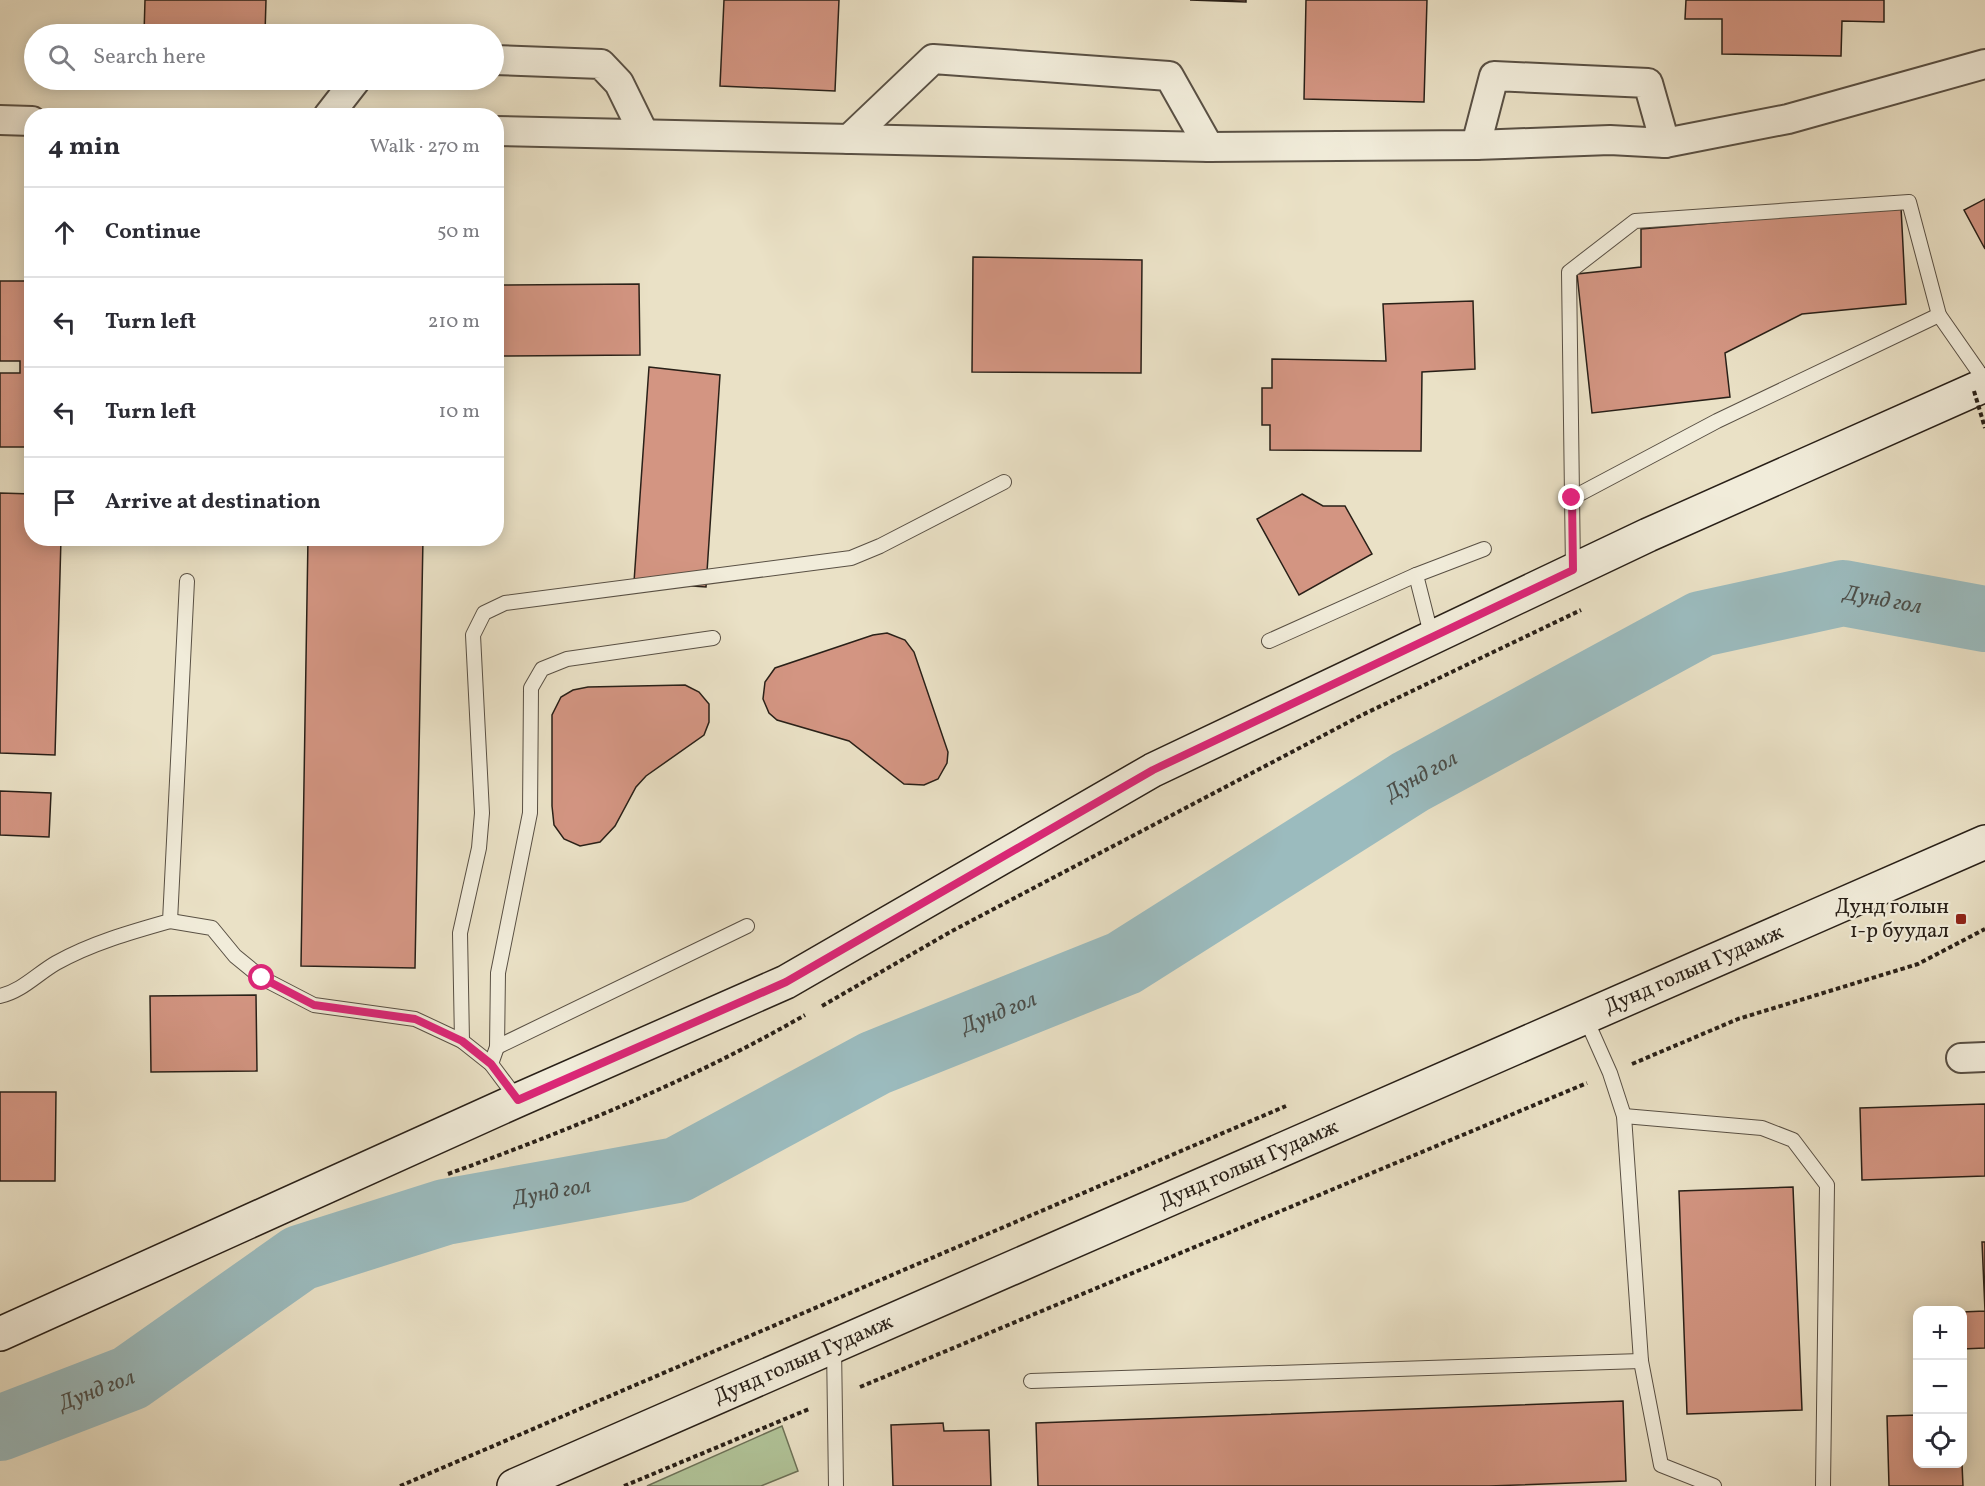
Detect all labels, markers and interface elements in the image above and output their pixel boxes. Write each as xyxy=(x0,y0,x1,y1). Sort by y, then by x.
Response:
search box xyxy=(24,24,504,90)
icon: search xyxy=(45,41,78,74)
text: Search here xyxy=(93,42,206,73)
text: 4 min xyxy=(48,129,120,165)
text: Walk · 270 m xyxy=(370,133,480,161)
icon: ahead xyxy=(48,216,81,249)
text: Continue xyxy=(105,217,201,248)
text: 50 m xyxy=(437,218,480,246)
icon: left xyxy=(48,306,81,339)
text: Turn left xyxy=(105,307,196,338)
text: 210 m xyxy=(428,308,480,336)
icon: left xyxy=(48,396,81,429)
text: Turn left xyxy=(105,397,196,428)
text: 10 m xyxy=(439,398,480,426)
route end xyxy=(1558,484,1584,510)
icon: arrive xyxy=(48,486,81,519)
text: Arrive at destination xyxy=(105,487,321,518)
water label: Дунд гол xyxy=(1839,578,1924,623)
water label: Дунд гол xyxy=(1378,743,1463,810)
place label: Дунд голын 1-р буудал xyxy=(1835,893,1949,946)
marker: Дунд голын 1-р буудал xyxy=(1954,912,1968,926)
street label: Дунд голын Гудамж xyxy=(1600,917,1788,1021)
route start xyxy=(248,964,274,990)
water label: Дунд гол xyxy=(955,984,1042,1043)
street label: Дунд голын Гудамж xyxy=(1154,1112,1343,1216)
water label: Дунд гол xyxy=(508,1170,593,1215)
map controls xyxy=(1913,1306,1967,1468)
button: + xyxy=(1913,1306,1967,1360)
street label: Дунд голын Гудамж xyxy=(709,1307,898,1411)
button: − xyxy=(1913,1360,1967,1414)
water label: Дунд гол xyxy=(53,1362,140,1420)
button: locate xyxy=(1913,1414,1967,1468)

